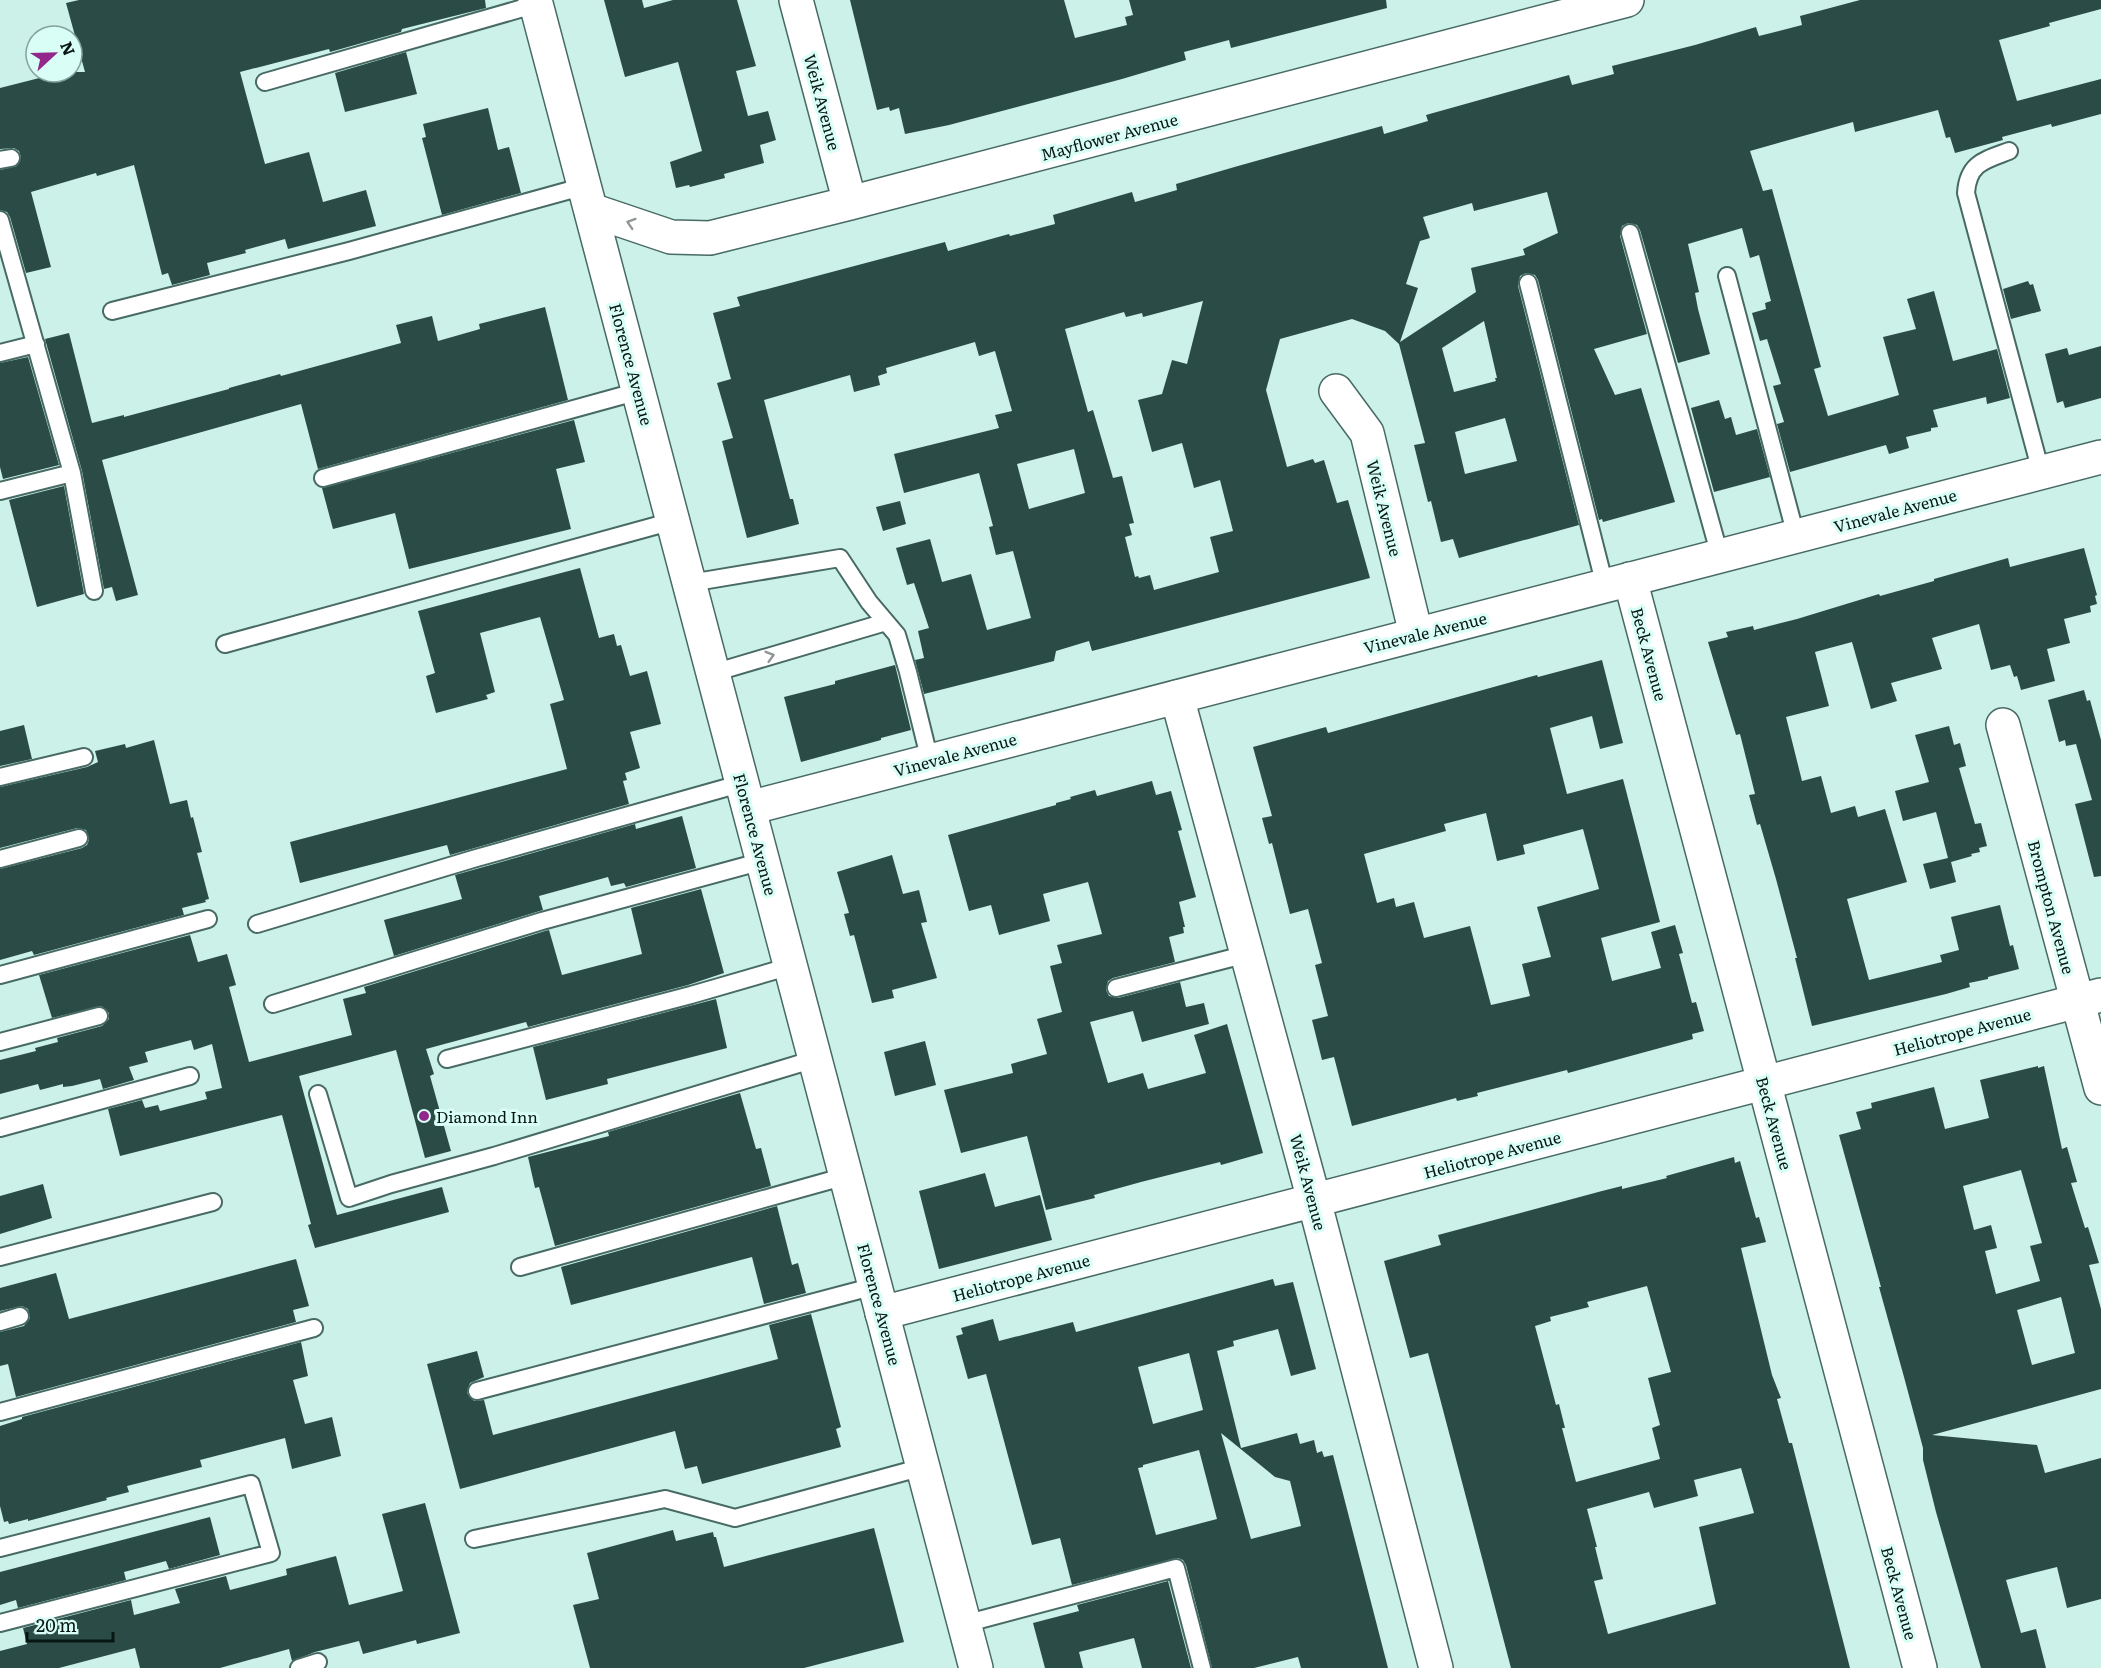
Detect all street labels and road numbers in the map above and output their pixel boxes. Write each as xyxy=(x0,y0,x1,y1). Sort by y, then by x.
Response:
street label: Weik Avenue xyxy=(799,51,847,153)
street label: Mayflower Avenue xyxy=(1038,106,1180,166)
street label: Florence Avenue xyxy=(604,300,660,428)
street label: Weik Avenue xyxy=(1361,457,1409,559)
street label: Vinevale Avenue xyxy=(1831,482,1959,538)
street label: Vinevale Avenue xyxy=(1361,605,1489,659)
street label: Beck Avenue xyxy=(1626,605,1674,703)
street label: Vinevale Avenue xyxy=(891,726,1019,782)
street label: Florence Avenue xyxy=(728,770,784,898)
street label: Brompton Avenue xyxy=(2023,837,2081,977)
street label: Heliotrope Avenue xyxy=(1891,1001,2033,1061)
street label: Beck Avenue xyxy=(1751,1074,1799,1172)
street label: Heliotrope Avenue xyxy=(1421,1124,1563,1184)
street label: Weik Avenue xyxy=(1285,1131,1333,1233)
street label: Florence Avenue xyxy=(852,1240,908,1368)
street label: Heliotrope Avenue xyxy=(950,1247,1092,1307)
street label: Beck Avenue xyxy=(1876,1544,1924,1642)

